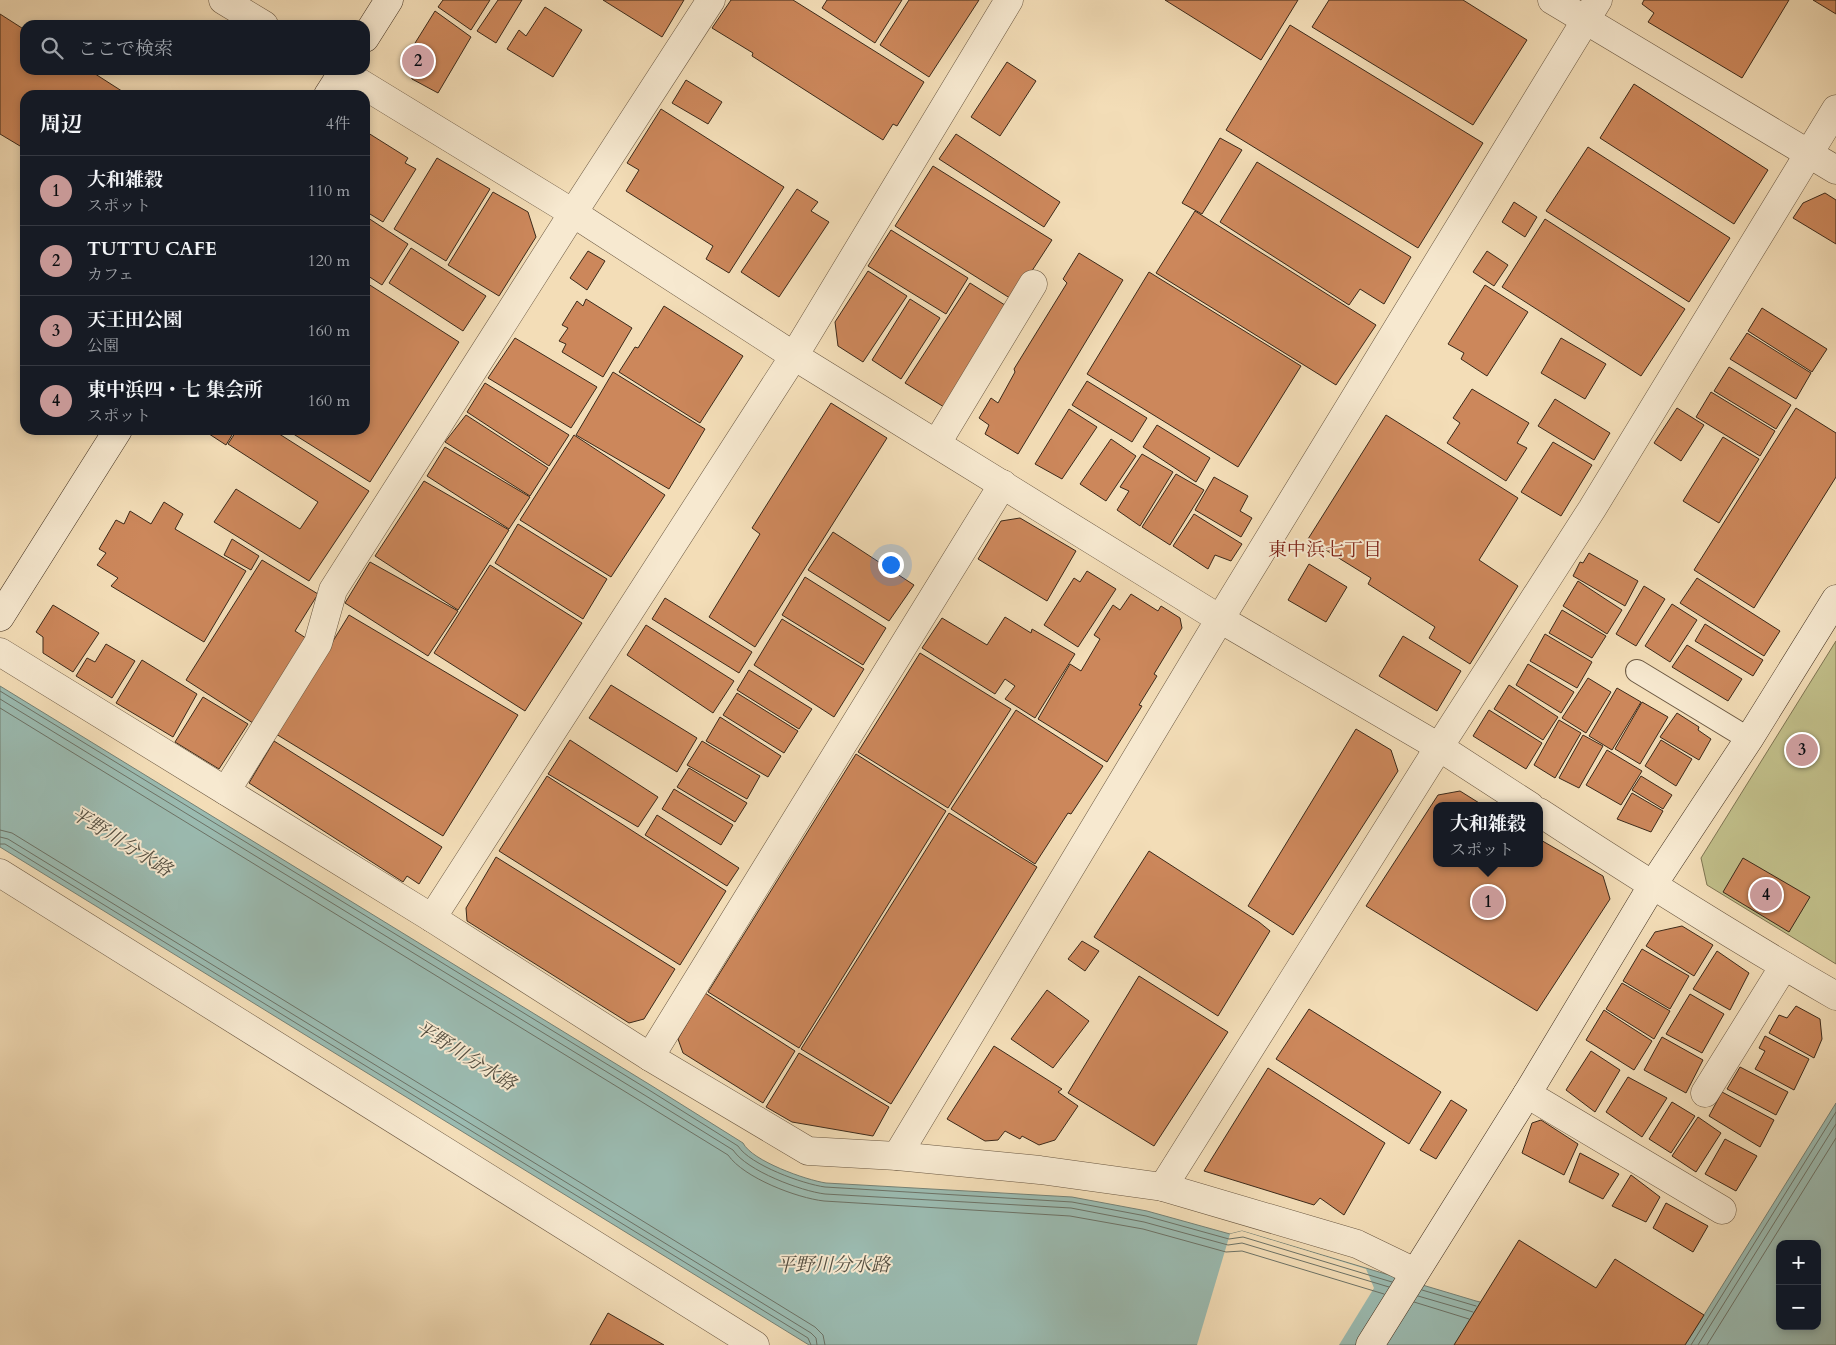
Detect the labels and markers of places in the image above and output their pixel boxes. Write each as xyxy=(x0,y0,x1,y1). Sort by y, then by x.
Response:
pin: 2 xyxy=(402,42,434,80)
pin: 3 xyxy=(1786,731,1818,769)
pin: 4 xyxy=(1750,876,1782,914)
pin: 1 xyxy=(1472,883,1504,921)

